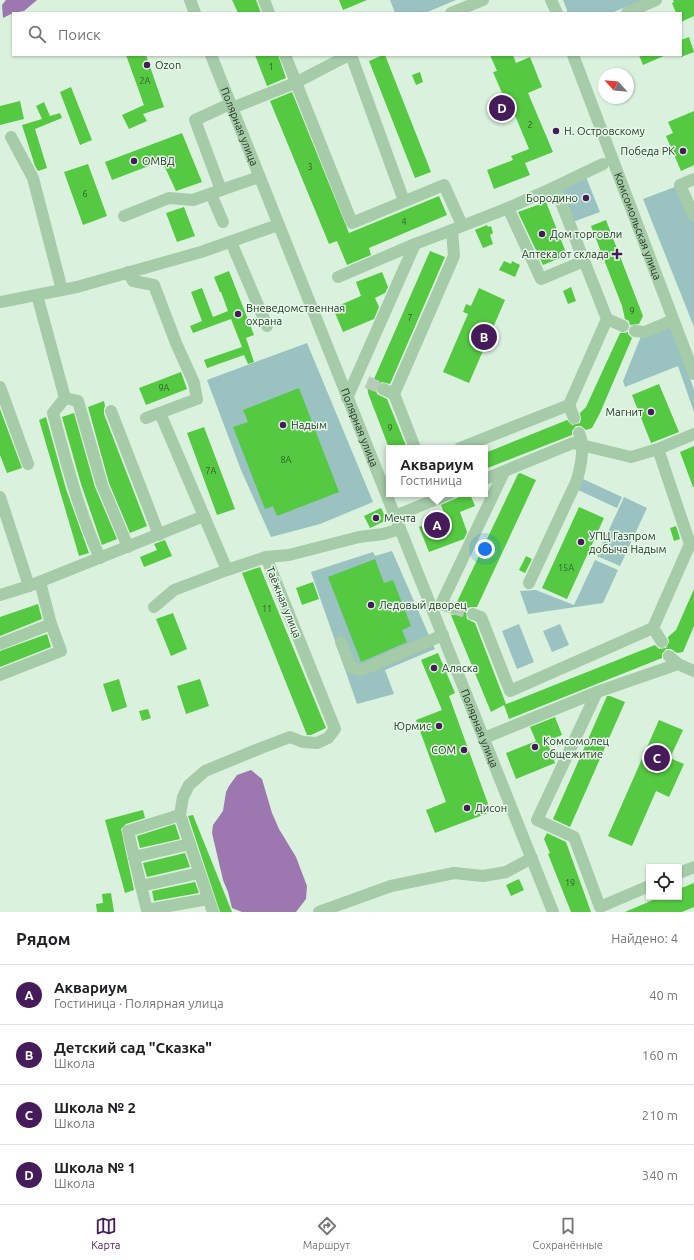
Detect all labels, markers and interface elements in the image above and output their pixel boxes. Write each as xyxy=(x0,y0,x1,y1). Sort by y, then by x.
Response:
search box xyxy=(12,12,682,56)
icon: search xyxy=(26,23,48,45)
text: Поиск xyxy=(58,26,101,43)
place label: Ozon xyxy=(155,59,181,71)
marker: Ozon xyxy=(142,60,152,70)
house number: 1 xyxy=(268,62,274,72)
north arrow xyxy=(598,68,634,104)
house number: 2А xyxy=(140,76,151,86)
street label: Полярная улица xyxy=(218,86,261,168)
pin: D xyxy=(489,93,515,123)
house number: 2 xyxy=(527,120,533,130)
place label: Н. Островскому xyxy=(564,125,646,137)
marker: Н. Островскому xyxy=(551,126,561,136)
place label: Победа РК xyxy=(621,145,675,157)
marker: Победа РК xyxy=(678,146,688,156)
place label: ОМВД xyxy=(142,155,175,167)
marker: ОМВД xyxy=(129,156,139,166)
house number: 3 xyxy=(307,162,313,172)
street label: Комсомольская улица xyxy=(612,171,664,282)
house number: 6 xyxy=(82,189,88,199)
place label: Бородино xyxy=(526,192,578,204)
marker: Бородино xyxy=(581,193,591,203)
house number: 4 xyxy=(401,217,407,227)
place label: Дом торговли xyxy=(550,228,622,240)
marker: Дом торговли xyxy=(537,229,547,239)
place label: Аптека от склада xyxy=(522,248,609,260)
marker: Аптека от склада xyxy=(612,249,622,259)
place label: Вневедомственная охрана xyxy=(246,302,345,327)
house number: 9 xyxy=(629,306,635,316)
marker: Вневедомственная охрана xyxy=(233,309,243,319)
house number: 7 xyxy=(407,313,413,323)
pin: B xyxy=(471,322,497,352)
house number: 9А xyxy=(159,383,170,393)
street label: Полярная улица xyxy=(339,386,381,468)
place label: Магнит xyxy=(606,406,643,418)
marker: Магнит xyxy=(646,407,656,417)
place label: Надым xyxy=(291,419,327,431)
marker: Надым xyxy=(278,420,288,430)
house number: 9 xyxy=(387,423,393,433)
popup xyxy=(386,445,488,497)
house number: 8А xyxy=(281,455,292,465)
text: Аквариум xyxy=(400,456,474,473)
house number: 7А xyxy=(206,466,217,476)
text: Гостиница xyxy=(400,473,462,487)
pin: A xyxy=(424,510,450,540)
place label: Мечта xyxy=(384,512,416,524)
marker: Мечта xyxy=(371,513,381,523)
place label: УПЦ Газпром добыча Надым xyxy=(589,530,666,555)
marker: УПЦ Газпром добыча Надым xyxy=(576,537,586,547)
your location xyxy=(475,539,495,559)
house number: 15А xyxy=(558,563,574,573)
street label: Таёжная улица xyxy=(264,564,304,640)
place label: Ледовый дворец xyxy=(379,599,467,611)
marker: Ледовый дворец xyxy=(366,600,376,610)
house number: 11 xyxy=(262,604,272,614)
place label: Аляска xyxy=(442,662,478,674)
marker: Аляска xyxy=(429,663,439,673)
street label: Полярная улица xyxy=(459,687,501,769)
place label: Юрмис xyxy=(394,720,431,732)
marker: Юрмис xyxy=(434,721,444,731)
place label: Комсомолец общежитие xyxy=(543,735,609,760)
marker: Комсомолец общежитие xyxy=(530,742,540,752)
pin: C xyxy=(644,743,670,773)
place label: СОМ xyxy=(431,744,456,756)
marker: СОМ xyxy=(459,745,469,755)
place label: Дисон xyxy=(475,802,507,814)
marker: Дисон xyxy=(462,803,472,813)
map controls xyxy=(646,864,682,900)
button: locate xyxy=(646,864,682,900)
house number: 19 xyxy=(565,878,575,888)
text: Рядом xyxy=(16,929,71,948)
text: Найдено: 4 xyxy=(611,931,678,945)
text: Аквариум xyxy=(54,979,127,996)
text: A xyxy=(24,988,34,1002)
text: 40 m xyxy=(649,988,678,1002)
text: Гостиница · Полярная улица xyxy=(54,996,224,1010)
text: Детский сад "Сказка" xyxy=(54,1039,212,1056)
text: B xyxy=(25,1048,33,1062)
text: 160 m xyxy=(642,1048,678,1062)
text: Школа xyxy=(54,1056,95,1070)
text: Школа № 2 xyxy=(54,1099,136,1116)
text: C xyxy=(25,1108,33,1122)
text: 210 m xyxy=(642,1108,678,1122)
text: Школа xyxy=(54,1116,95,1130)
text: Школа № 1 xyxy=(54,1159,136,1176)
text: D xyxy=(24,1168,34,1182)
text: 340 m xyxy=(642,1168,678,1182)
text: Школа xyxy=(54,1176,95,1190)
tab: Карта xyxy=(91,1215,120,1251)
tab: Маршрут xyxy=(303,1215,350,1251)
tab: Сохранённые xyxy=(533,1215,603,1251)

